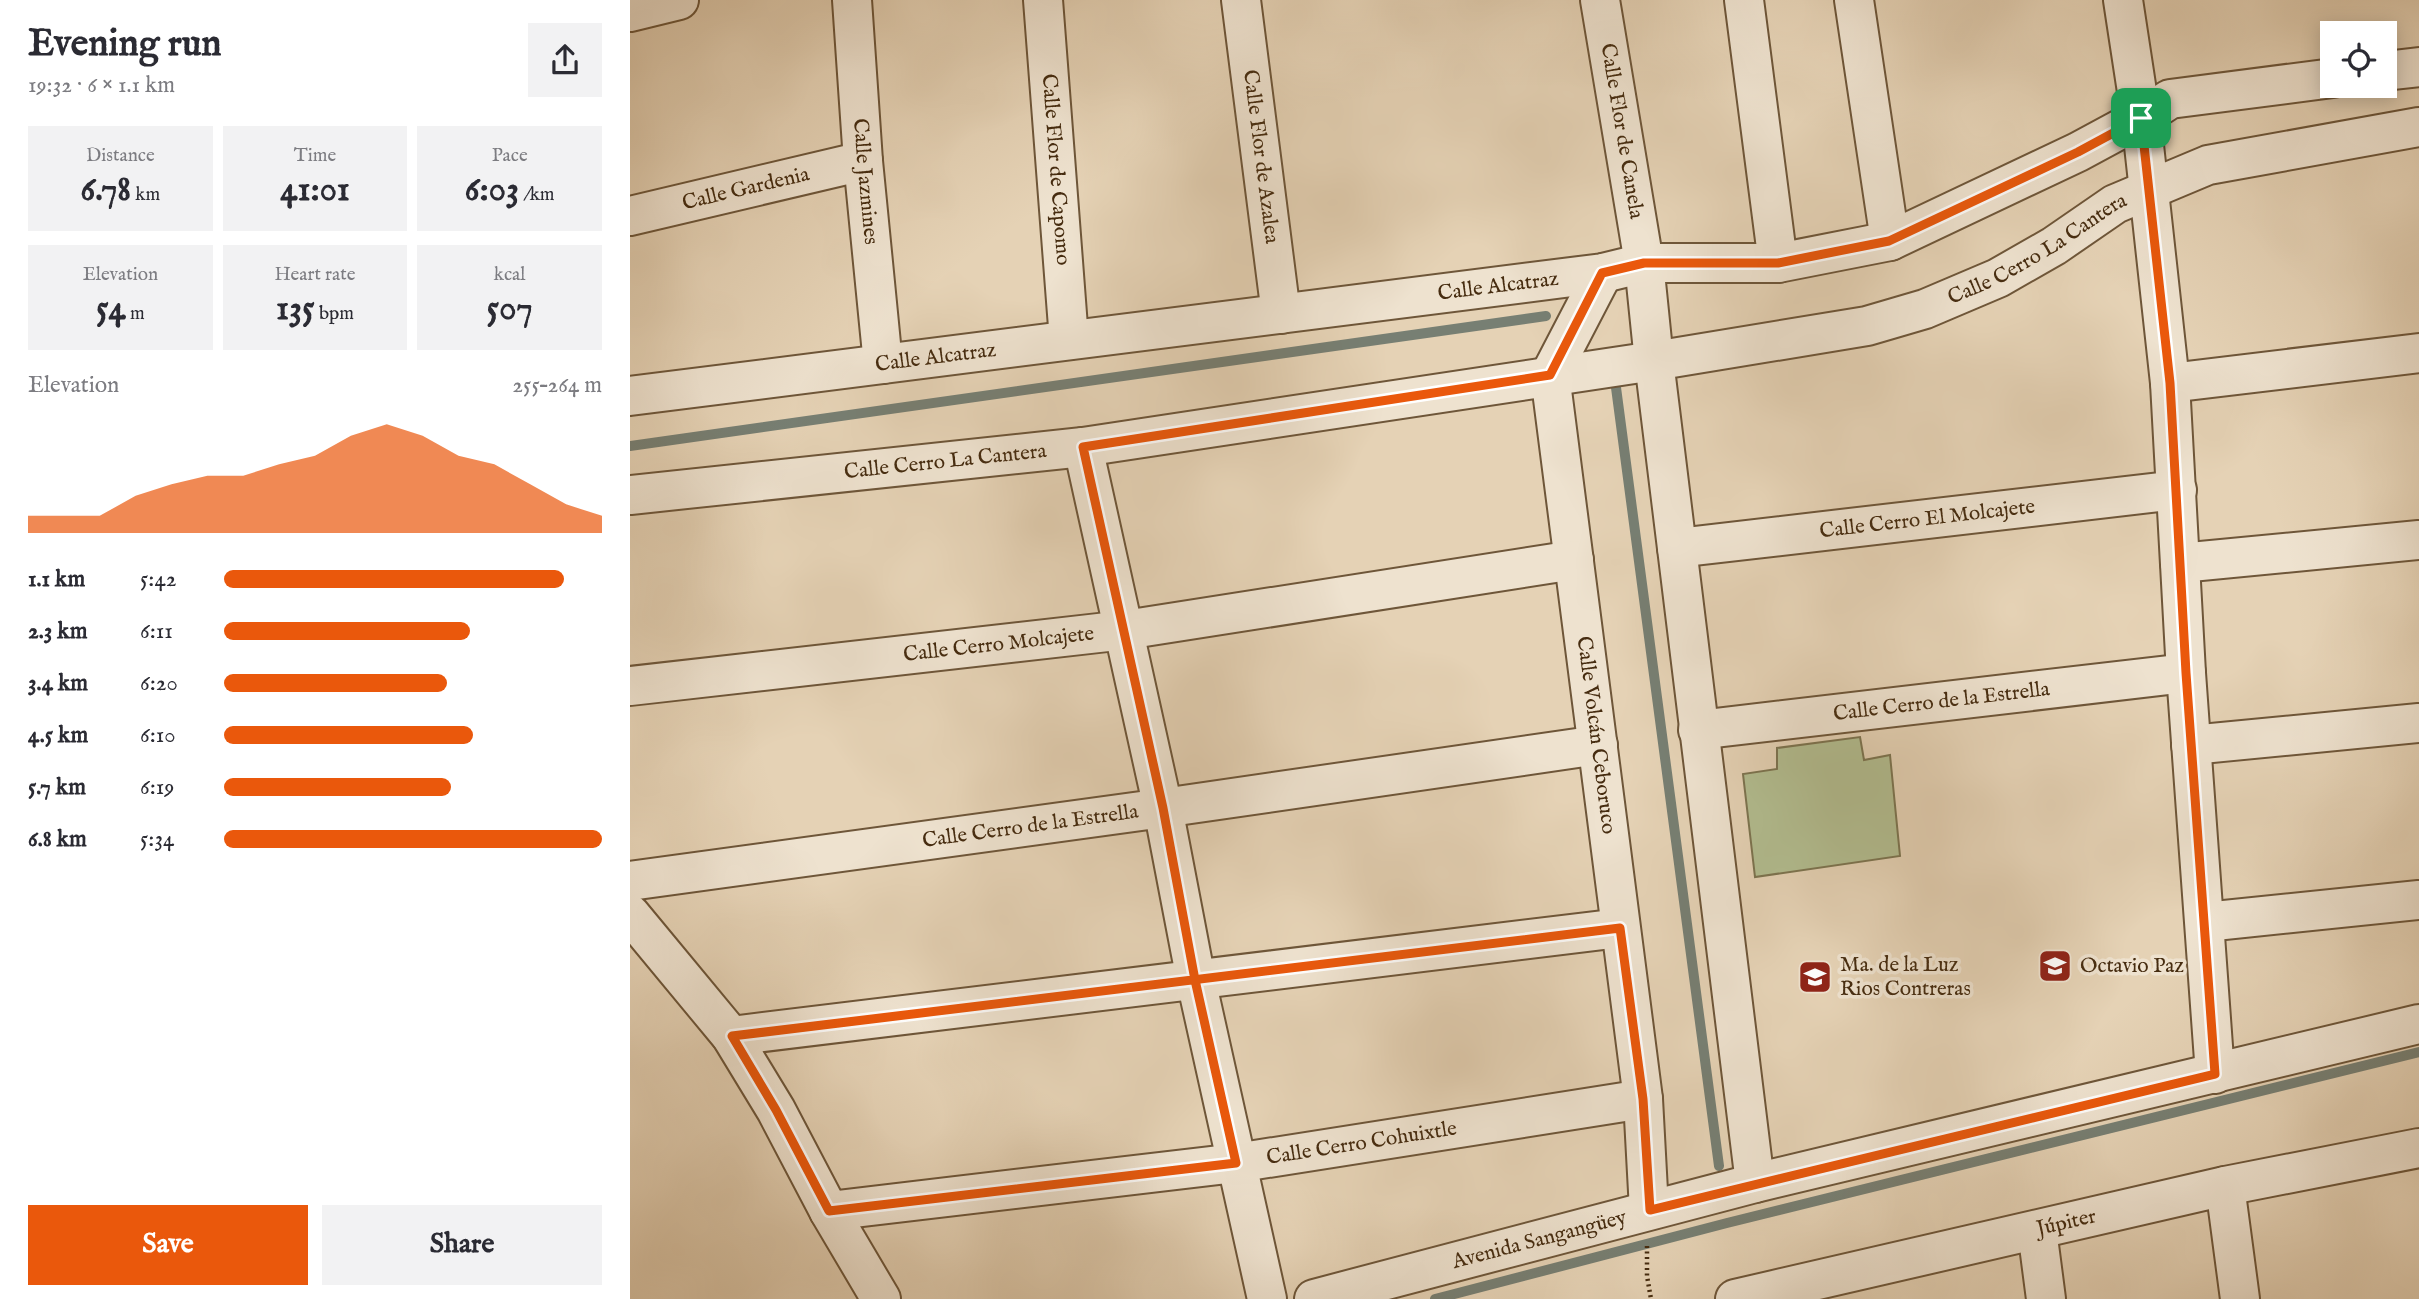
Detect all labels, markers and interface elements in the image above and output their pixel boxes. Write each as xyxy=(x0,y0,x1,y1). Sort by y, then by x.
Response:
text: Evening run xyxy=(28,21,222,69)
map controls xyxy=(2320,21,2397,98)
button: locate xyxy=(2320,21,2397,98)
button: share xyxy=(528,23,602,97)
street label: Calle Flor de Canela xyxy=(1594,41,1650,222)
street label: Calle Flor de Azalea xyxy=(1237,68,1286,246)
text: 19:32 · 6 × 1.1 km xyxy=(28,71,175,100)
street label: Calle Flor de Capomo xyxy=(1035,73,1077,266)
pin xyxy=(2111,88,2171,148)
icon: arrive xyxy=(2122,99,2160,137)
street label: Calle Jazmines xyxy=(847,117,885,246)
text: Distance xyxy=(86,144,155,168)
text: Time xyxy=(294,144,336,168)
text: Pace xyxy=(492,144,528,168)
street label: Calle Gardenia xyxy=(679,160,813,217)
text: 6.78 xyxy=(81,168,131,213)
text: 41:01 xyxy=(280,168,350,213)
text: 6:03 xyxy=(465,168,519,213)
text: km xyxy=(131,183,160,207)
text: /km xyxy=(519,183,555,207)
street label: Calle Cerro La Cantera xyxy=(1944,187,2132,311)
text: Elevation xyxy=(83,263,158,287)
text: Heart rate xyxy=(274,263,356,287)
text: kcal xyxy=(494,263,526,287)
street label: Calle Alcatraz xyxy=(1436,265,1560,307)
text: 54 xyxy=(96,287,126,332)
text: 135 xyxy=(276,287,315,332)
text: 507 xyxy=(487,287,533,332)
text: m xyxy=(126,302,145,326)
text: bpm xyxy=(315,302,354,326)
street label: Calle Alcatraz xyxy=(874,336,998,378)
text: Elevation xyxy=(28,371,119,400)
text: 255–264 m xyxy=(512,371,602,400)
street label: Calle Cerro La Cantera xyxy=(843,437,1049,486)
street label: Calle Cerro El Molcajete xyxy=(1818,493,2037,545)
text: 1.1 km xyxy=(28,565,85,594)
text: 5:42 xyxy=(140,565,176,594)
text: 2.3 km xyxy=(28,617,87,646)
text: 6:11 xyxy=(140,617,173,646)
street label: Calle Cerro Molcajete xyxy=(902,620,1096,668)
street label: Calle Volcán Ceboruco xyxy=(1570,635,1622,836)
text: 3.4 km xyxy=(28,669,88,698)
text: 6:20 xyxy=(140,669,178,698)
street label: Calle Cerro de la Estrella xyxy=(1832,675,2052,728)
text: 4.5 km xyxy=(28,721,88,750)
text: 6:10 xyxy=(140,721,176,750)
text: 5.7 km xyxy=(28,773,86,802)
text: 6:19 xyxy=(140,773,174,802)
street label: Calle Cerro de la Estrella xyxy=(921,798,1141,854)
text: 6.8 km xyxy=(28,825,87,854)
text: 5:34 xyxy=(140,825,174,854)
school or university icon: Octavio Paz xyxy=(2036,947,2074,985)
place label: Ma. de la Luz Rios Contreras xyxy=(1840,952,1971,1003)
place label: Octavio Paz xyxy=(2080,953,2184,980)
school or university icon: Ma. de la Luz Rios Contreras xyxy=(1796,958,1834,996)
street label: Calle Cerro Cohuixtle xyxy=(1265,1115,1459,1172)
street label: Júpiter xyxy=(2032,1203,2099,1243)
street label: Avenida Sangangüey xyxy=(1448,1204,1630,1276)
button: Save xyxy=(28,1205,308,1285)
button: Share xyxy=(322,1205,602,1285)

